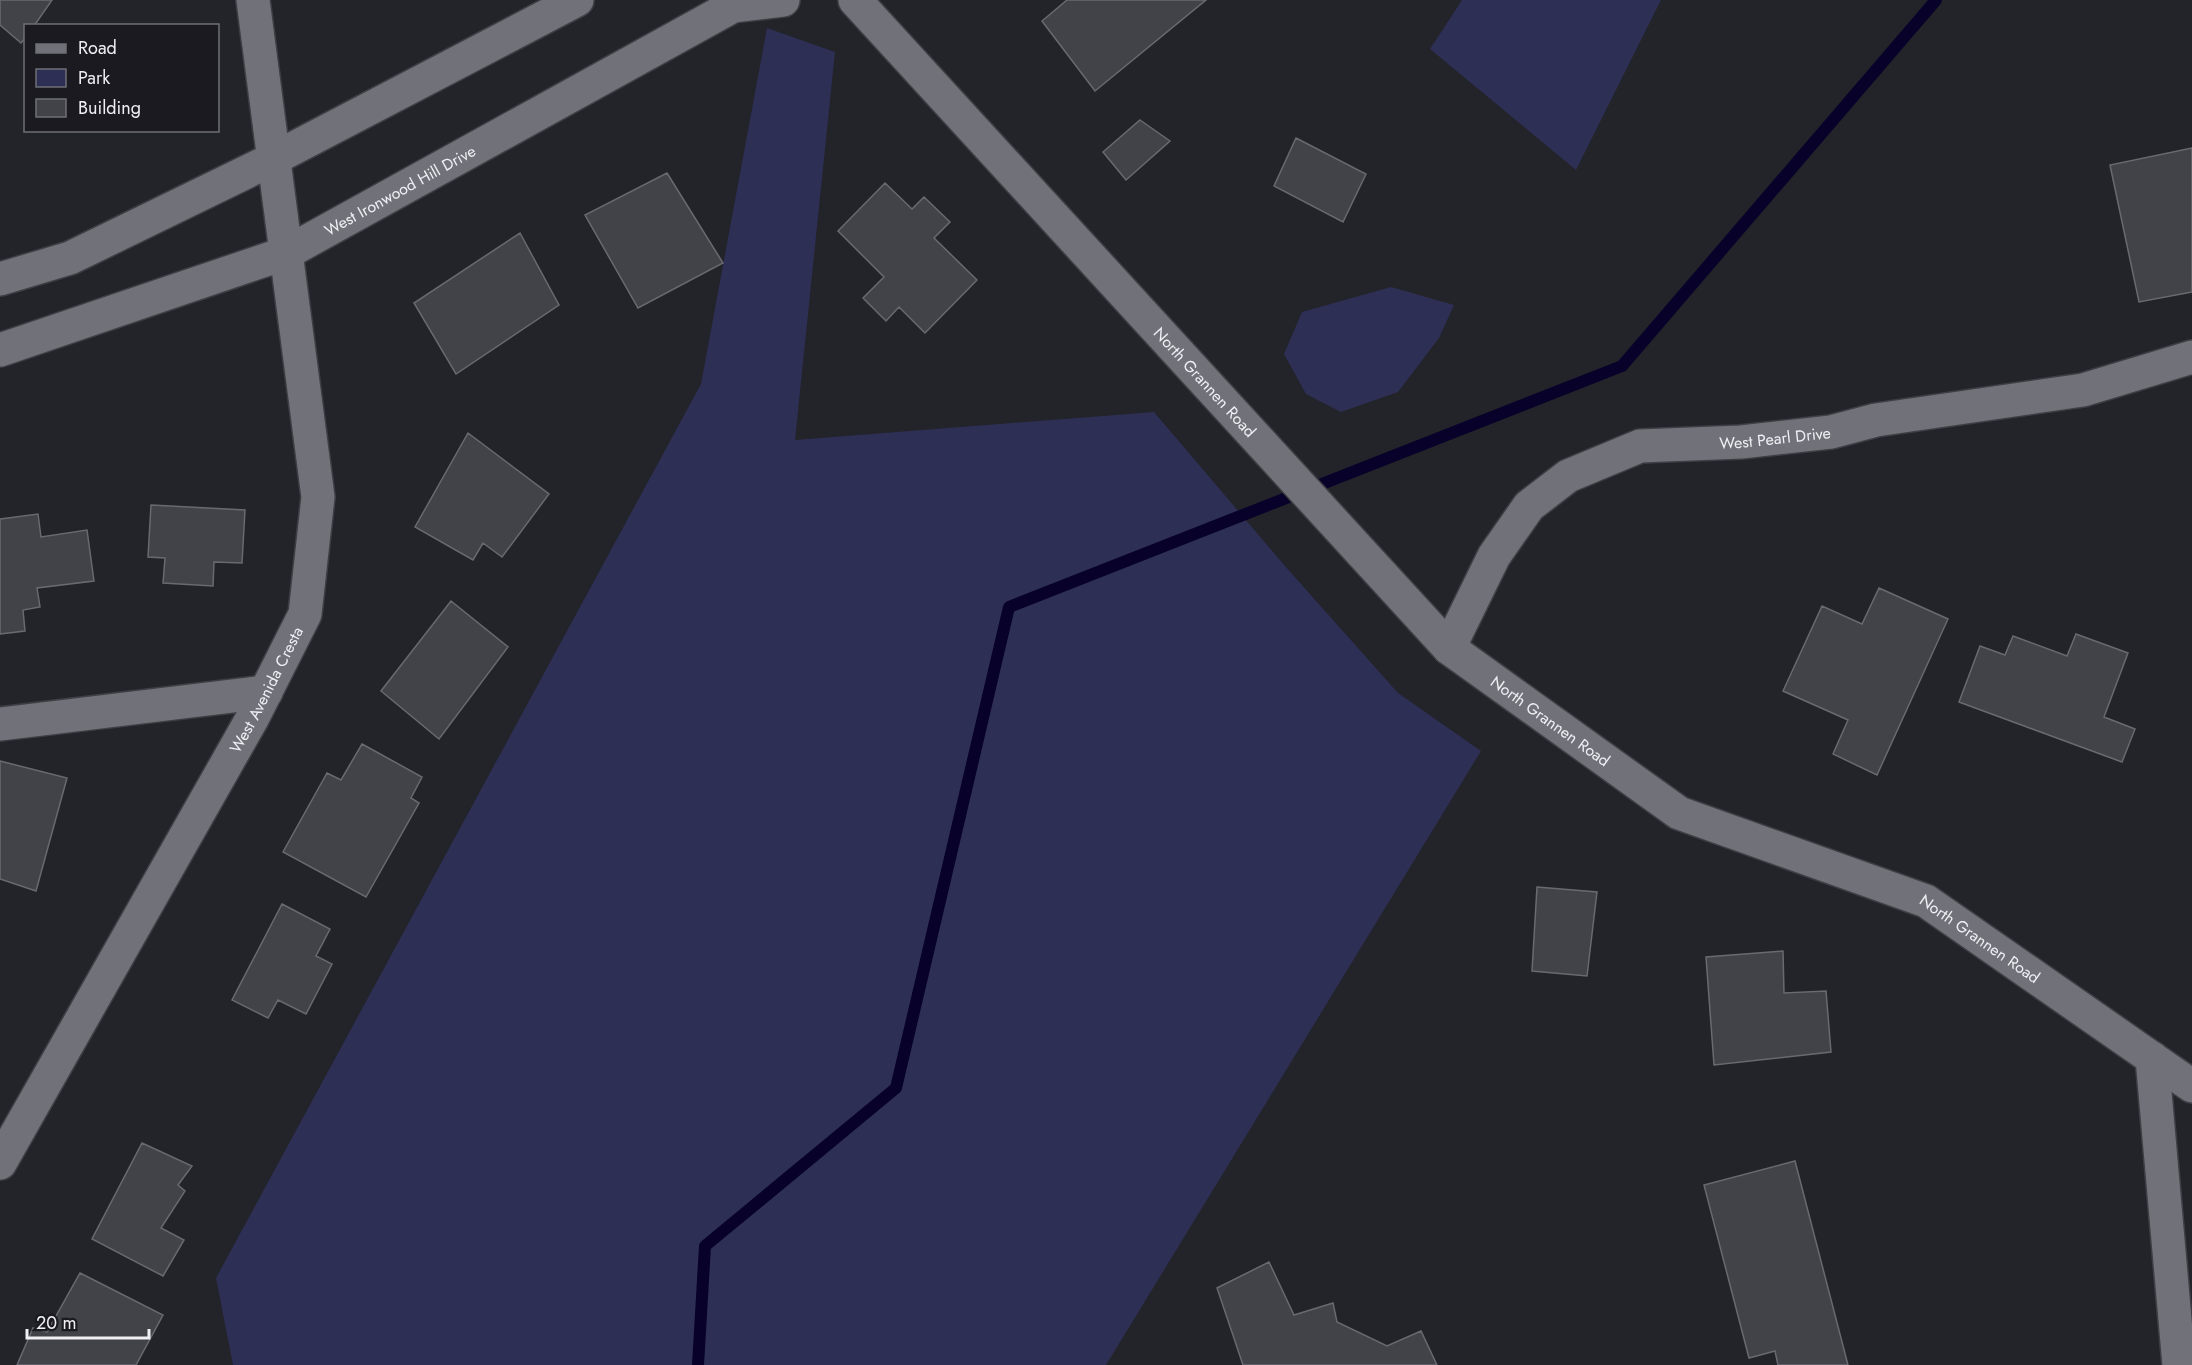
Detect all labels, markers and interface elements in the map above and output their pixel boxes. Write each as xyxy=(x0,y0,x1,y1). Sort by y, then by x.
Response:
legend xyxy=(24,24,219,132)
text: Road xyxy=(78,35,117,61)
text: Park xyxy=(78,65,110,91)
text: Building xyxy=(78,95,141,121)
street label: West Ironwood Hill Drive xyxy=(320,139,480,241)
street label: North Grannen Road xyxy=(1149,322,1262,442)
street label: West Pearl Drive xyxy=(1719,421,1832,454)
street label: West Avenida Cresta xyxy=(224,623,308,757)
street label: North Grannen Road xyxy=(1486,670,1615,772)
street label: North Grannen Road xyxy=(1915,888,2045,989)
scale bar xyxy=(27,1302,148,1340)
text: 20 m xyxy=(36,1310,76,1336)

